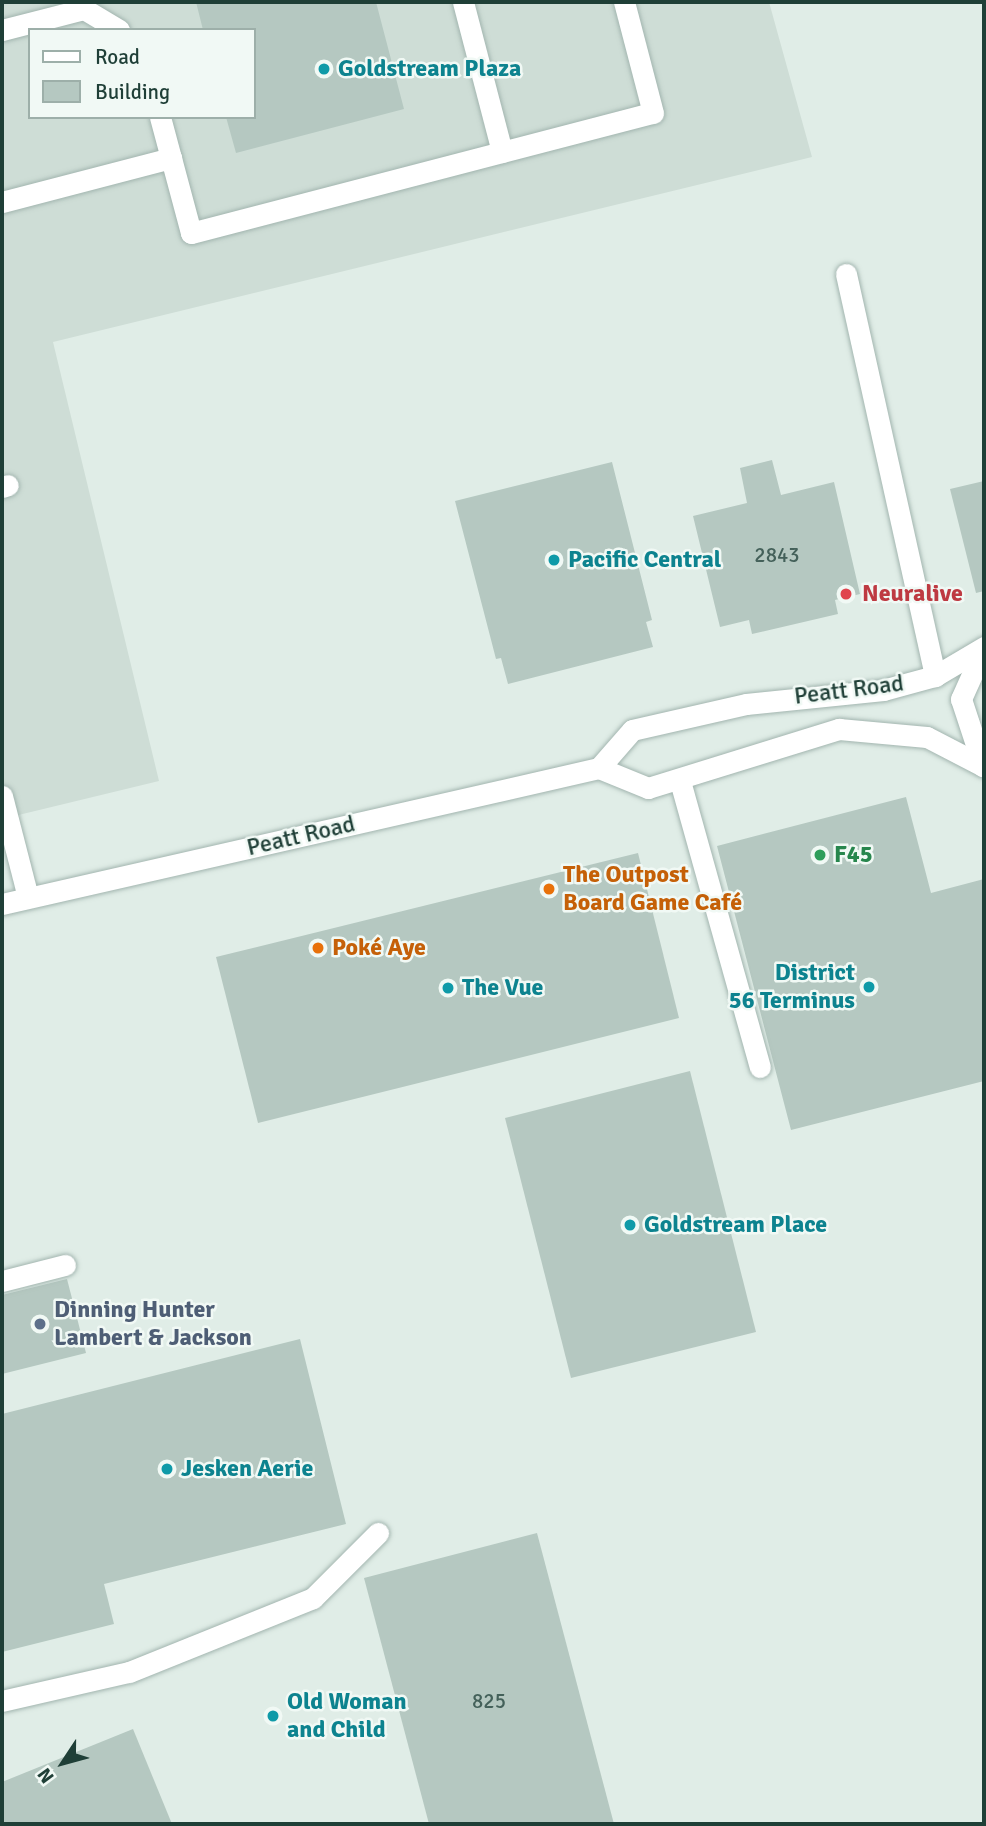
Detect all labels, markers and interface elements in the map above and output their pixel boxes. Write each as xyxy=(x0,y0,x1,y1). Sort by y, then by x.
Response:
legend xyxy=(28,28,256,119)
text: Road xyxy=(95,44,140,70)
place label: Goldstream Plaza xyxy=(338,55,521,83)
marker: Goldstream Plaza xyxy=(316,61,332,77)
text: Building xyxy=(95,79,170,105)
house number: 2843 xyxy=(754,542,800,568)
place label: Pacific Central xyxy=(568,546,721,574)
marker: Pacific Central xyxy=(546,552,562,568)
place label: Neuralive xyxy=(862,580,963,608)
marker: Neuralive xyxy=(836,584,856,604)
street label: Peatt Road xyxy=(792,669,906,711)
street label: Peatt Road xyxy=(244,810,358,862)
place label: F45 xyxy=(834,841,873,869)
marker: F45 xyxy=(812,847,828,863)
place label: The Outpost Board Game Café xyxy=(563,861,742,917)
marker: The Outpost Board Game Café xyxy=(541,881,557,897)
place label: Poké Aye xyxy=(332,934,426,962)
marker: Poké Aye xyxy=(310,940,326,956)
place label: District 56 Terminus xyxy=(729,959,855,1015)
place label: The Vue xyxy=(462,974,543,1002)
marker: District 56 Terminus xyxy=(861,979,877,995)
marker: The Vue xyxy=(440,980,456,996)
place label: Goldstream Place xyxy=(644,1211,827,1239)
marker: Goldstream Place xyxy=(622,1217,638,1233)
place label: Dinning Hunter Lambert & Jackson xyxy=(54,1296,252,1352)
marker: Dinning Hunter Lambert & Jackson xyxy=(32,1316,48,1332)
place label: Jesken Aerie xyxy=(181,1455,313,1483)
marker: Jesken Aerie xyxy=(159,1461,175,1477)
place label: Old Woman and Child xyxy=(287,1688,407,1744)
house number: 825 xyxy=(472,1688,506,1714)
marker: Old Woman and Child xyxy=(265,1708,281,1724)
north arrow xyxy=(28,1728,98,1798)
text: N xyxy=(32,1763,60,1788)

